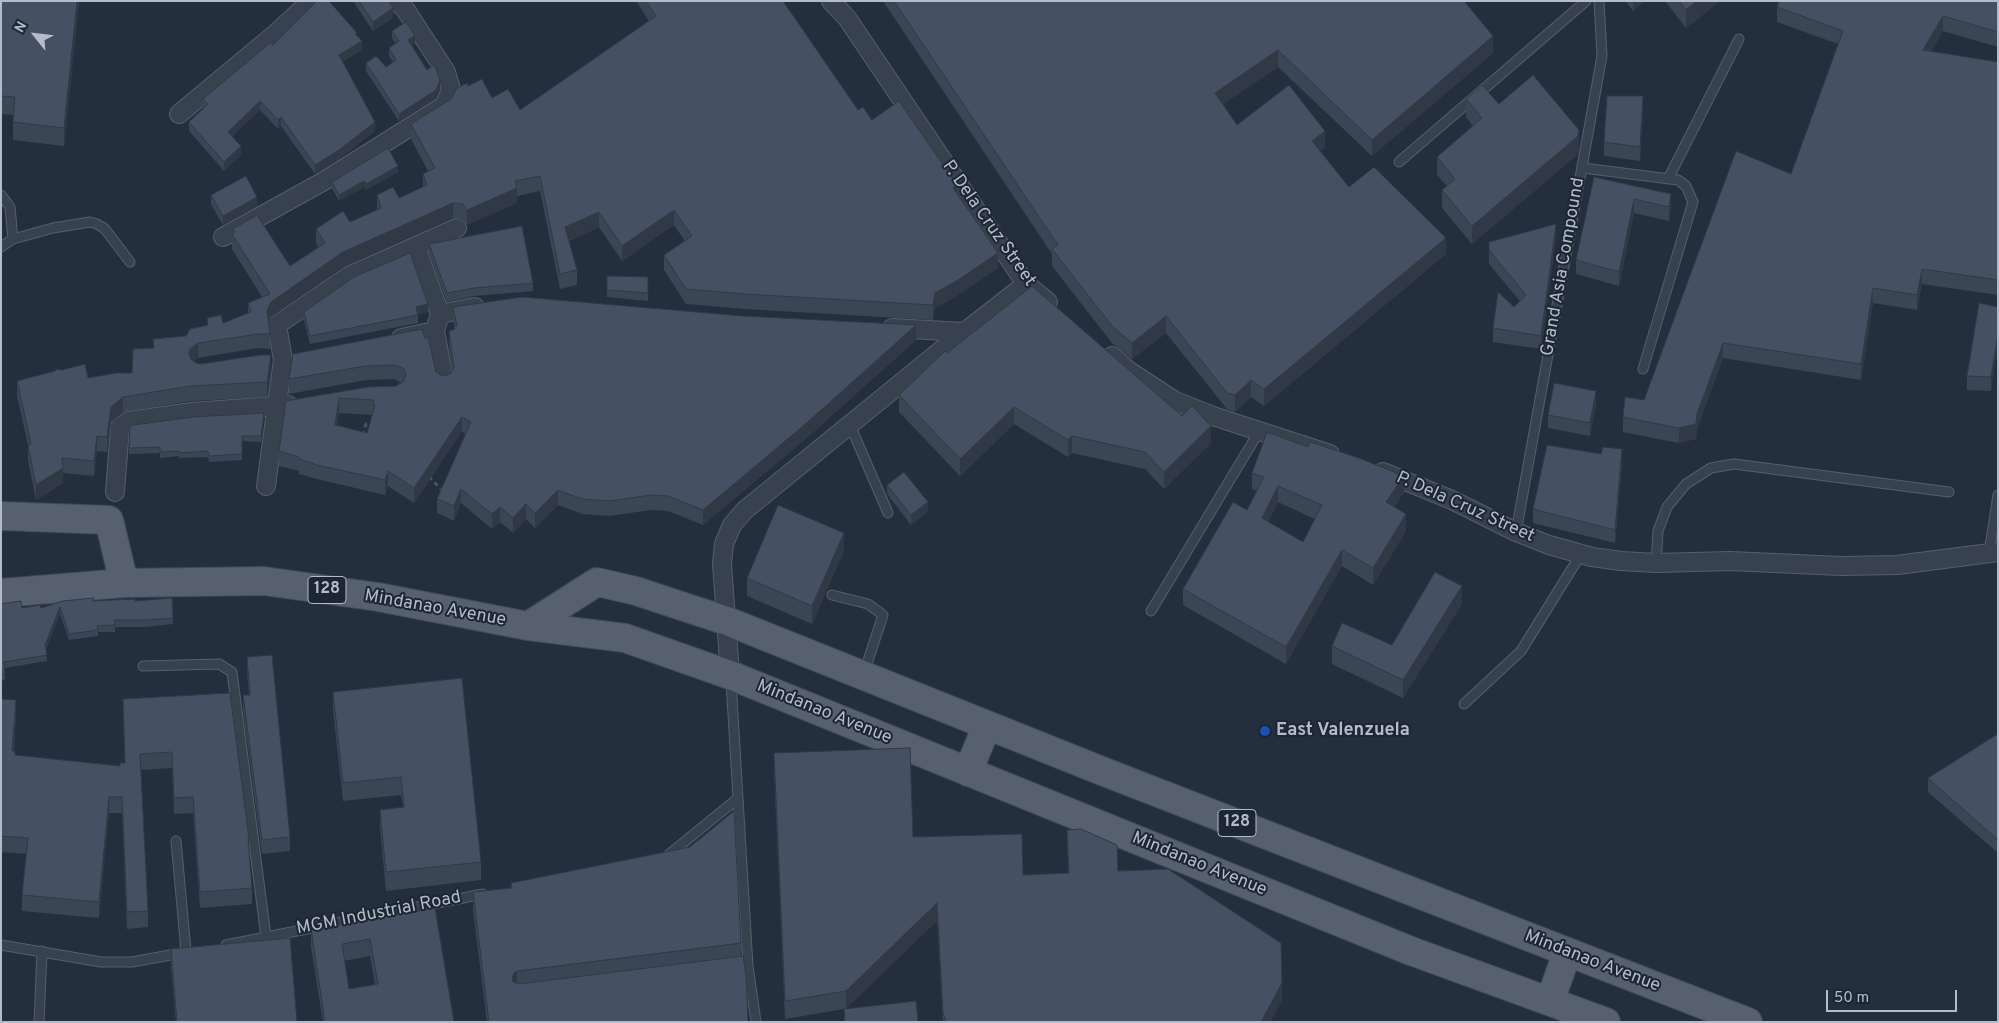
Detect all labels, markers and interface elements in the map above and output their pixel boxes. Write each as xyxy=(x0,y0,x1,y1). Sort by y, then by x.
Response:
north arrow xyxy=(10,10,60,60)
text: N xyxy=(12,19,31,36)
street label: P. Dela Cruz Street xyxy=(936,157,1040,291)
street label: Grand Asia Compound xyxy=(1538,176,1590,358)
street label: P. Dela Cruz Street xyxy=(1393,468,1537,548)
road number: 128 xyxy=(308,576,346,604)
street label: Mindanao Avenue xyxy=(362,586,508,632)
street label: Mindanao Avenue xyxy=(753,676,895,750)
place label: East Valenzuela xyxy=(1276,720,1410,742)
marker: East Valenzuela xyxy=(1258,724,1272,738)
road number: 128 xyxy=(1218,810,1256,836)
street label: Mindanao Avenue xyxy=(1128,828,1270,902)
street label: MGM Industrial Road xyxy=(295,887,463,941)
street label: Mindanao Avenue xyxy=(1521,926,1663,998)
scale bar xyxy=(1829,980,1960,1012)
text: 50 m xyxy=(1834,989,1869,1008)

